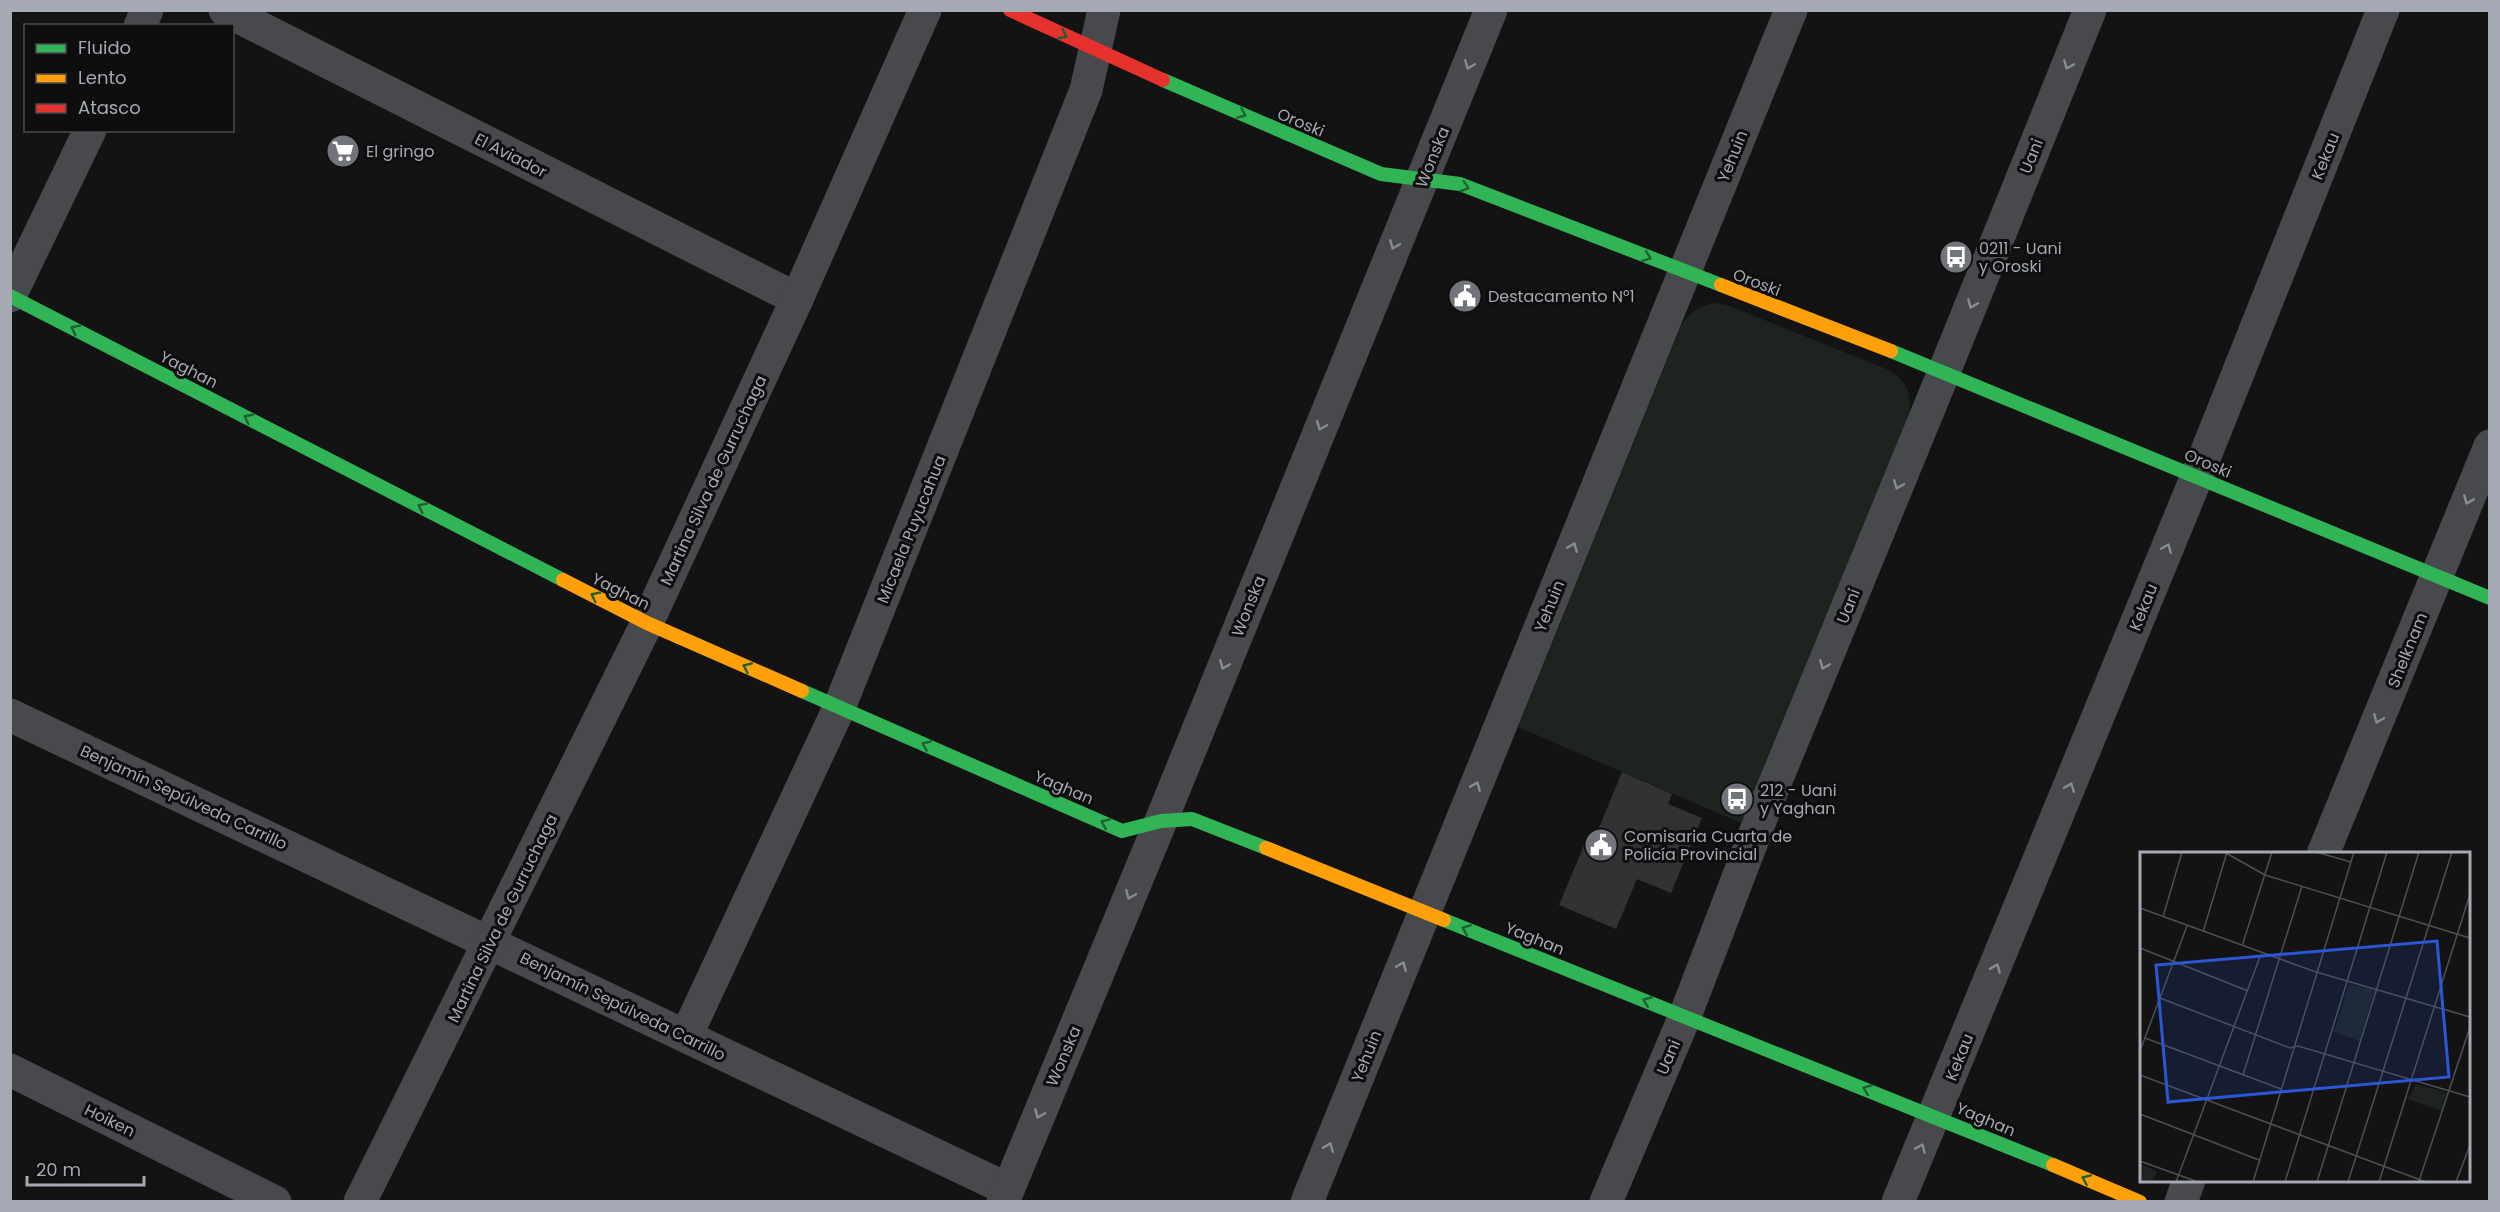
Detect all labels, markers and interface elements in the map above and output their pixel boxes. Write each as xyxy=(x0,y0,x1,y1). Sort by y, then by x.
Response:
legend xyxy=(24,24,234,132)
one-way arrow xyxy=(1057,28,1068,40)
text: Fluido xyxy=(78,35,131,60)
one-way arrow xyxy=(2063,58,2075,69)
one-way arrow xyxy=(1464,59,1476,70)
text: Lento xyxy=(78,65,127,90)
text: Atasco xyxy=(78,95,141,120)
street label: Oroski xyxy=(1274,102,1328,143)
one-way arrow xyxy=(1235,107,1246,119)
street label: Wonska xyxy=(1410,123,1455,191)
street label: Yehuin xyxy=(1712,127,1753,185)
street label: El Aviador xyxy=(471,128,551,183)
street label: Kekau xyxy=(2306,129,2345,183)
supermarket icon: El gringo xyxy=(325,133,361,169)
street label: Uani xyxy=(2014,135,2049,177)
place label: El gringo xyxy=(366,140,434,163)
one-way arrow xyxy=(1459,179,1470,192)
place label: 0211 - Uani y Oroski xyxy=(1979,237,2062,278)
one-way arrow xyxy=(1390,239,1402,250)
bus stop icon: 0211 - Uani y Oroski xyxy=(1938,239,1974,275)
one-way arrow xyxy=(1641,249,1652,262)
street label: Oroski xyxy=(1730,263,1784,302)
public building icon: Destacamento N°1 xyxy=(1447,278,1483,314)
place label: Destacamento N°1 xyxy=(1488,285,1635,308)
one-way arrow xyxy=(1967,298,1979,309)
one-way arrow xyxy=(70,325,81,336)
street label: Yaghan xyxy=(156,345,222,394)
street label: Martina Silva de Gurruchaga xyxy=(655,371,772,589)
one-way arrow xyxy=(244,414,255,425)
one-way arrow xyxy=(1316,419,1328,430)
street label: Oroski xyxy=(2181,443,2235,484)
street label: Micaela Puyucahua xyxy=(871,452,952,607)
one-way arrow xyxy=(1893,478,1905,489)
one-way arrow xyxy=(2462,494,2475,505)
one-way arrow xyxy=(417,503,428,514)
one-way arrow xyxy=(1566,542,1578,553)
one-way arrow xyxy=(2160,544,2172,555)
street label: Yaghan xyxy=(588,567,654,616)
street label: Wonska xyxy=(1226,572,1271,640)
street label: Yehuin xyxy=(1529,577,1570,635)
street label: Kekau xyxy=(2124,580,2163,634)
street label: Uani xyxy=(1831,585,1866,627)
one-way arrow xyxy=(591,592,602,604)
street label: Shelknam xyxy=(2382,609,2433,691)
one-way arrow xyxy=(1219,658,1231,669)
one-way arrow xyxy=(1819,659,1831,670)
one-way arrow xyxy=(743,662,754,674)
one-way arrow xyxy=(2373,713,2385,724)
street label: Benjamín Sepúlveda Carrillo xyxy=(77,739,291,856)
one-way arrow xyxy=(921,741,932,753)
street label: Yaghan xyxy=(1031,765,1097,810)
place label: 212 - Uani y Yaghan xyxy=(1760,779,1837,820)
one-way arrow xyxy=(1469,781,1481,792)
bus stop icon: 212 - Uani y Yaghan xyxy=(1719,781,1755,817)
one-way arrow xyxy=(2063,782,2075,793)
street label: Martina Silva de Gurruchaga xyxy=(442,810,563,1026)
one-way arrow xyxy=(1100,818,1111,830)
place label: Comisaria Cuarta de Policía Provincial xyxy=(1624,825,1792,866)
public building icon: Comisaria Cuarta de Policía Provincial xyxy=(1583,827,1619,863)
inset map xyxy=(2140,852,2470,1182)
one-way arrow xyxy=(1125,889,1137,900)
street label: Yaghan xyxy=(1502,916,1568,961)
one-way arrow xyxy=(1461,923,1472,936)
street label: Benjamín Sepúlveda Carrillo xyxy=(516,947,729,1066)
one-way arrow xyxy=(1395,962,1407,973)
one-way arrow xyxy=(1989,963,2001,974)
one-way arrow xyxy=(1642,996,1653,1008)
street label: Wonska xyxy=(1040,1022,1086,1090)
street label: Yehuin xyxy=(1346,1027,1387,1085)
street label: Kekau xyxy=(1940,1030,1979,1084)
street label: Uani xyxy=(1651,1036,1686,1078)
one-way arrow xyxy=(1862,1084,1873,1096)
street label: Yaghan xyxy=(1953,1097,2019,1142)
street label: Hoiken xyxy=(81,1098,139,1143)
one-way arrow xyxy=(1034,1107,1046,1118)
one-way arrow xyxy=(1322,1143,1334,1154)
one-way arrow xyxy=(1914,1143,1926,1154)
scale bar xyxy=(27,1149,144,1187)
text: 20 m xyxy=(36,1157,81,1182)
one-way arrow xyxy=(2081,1174,2092,1186)

